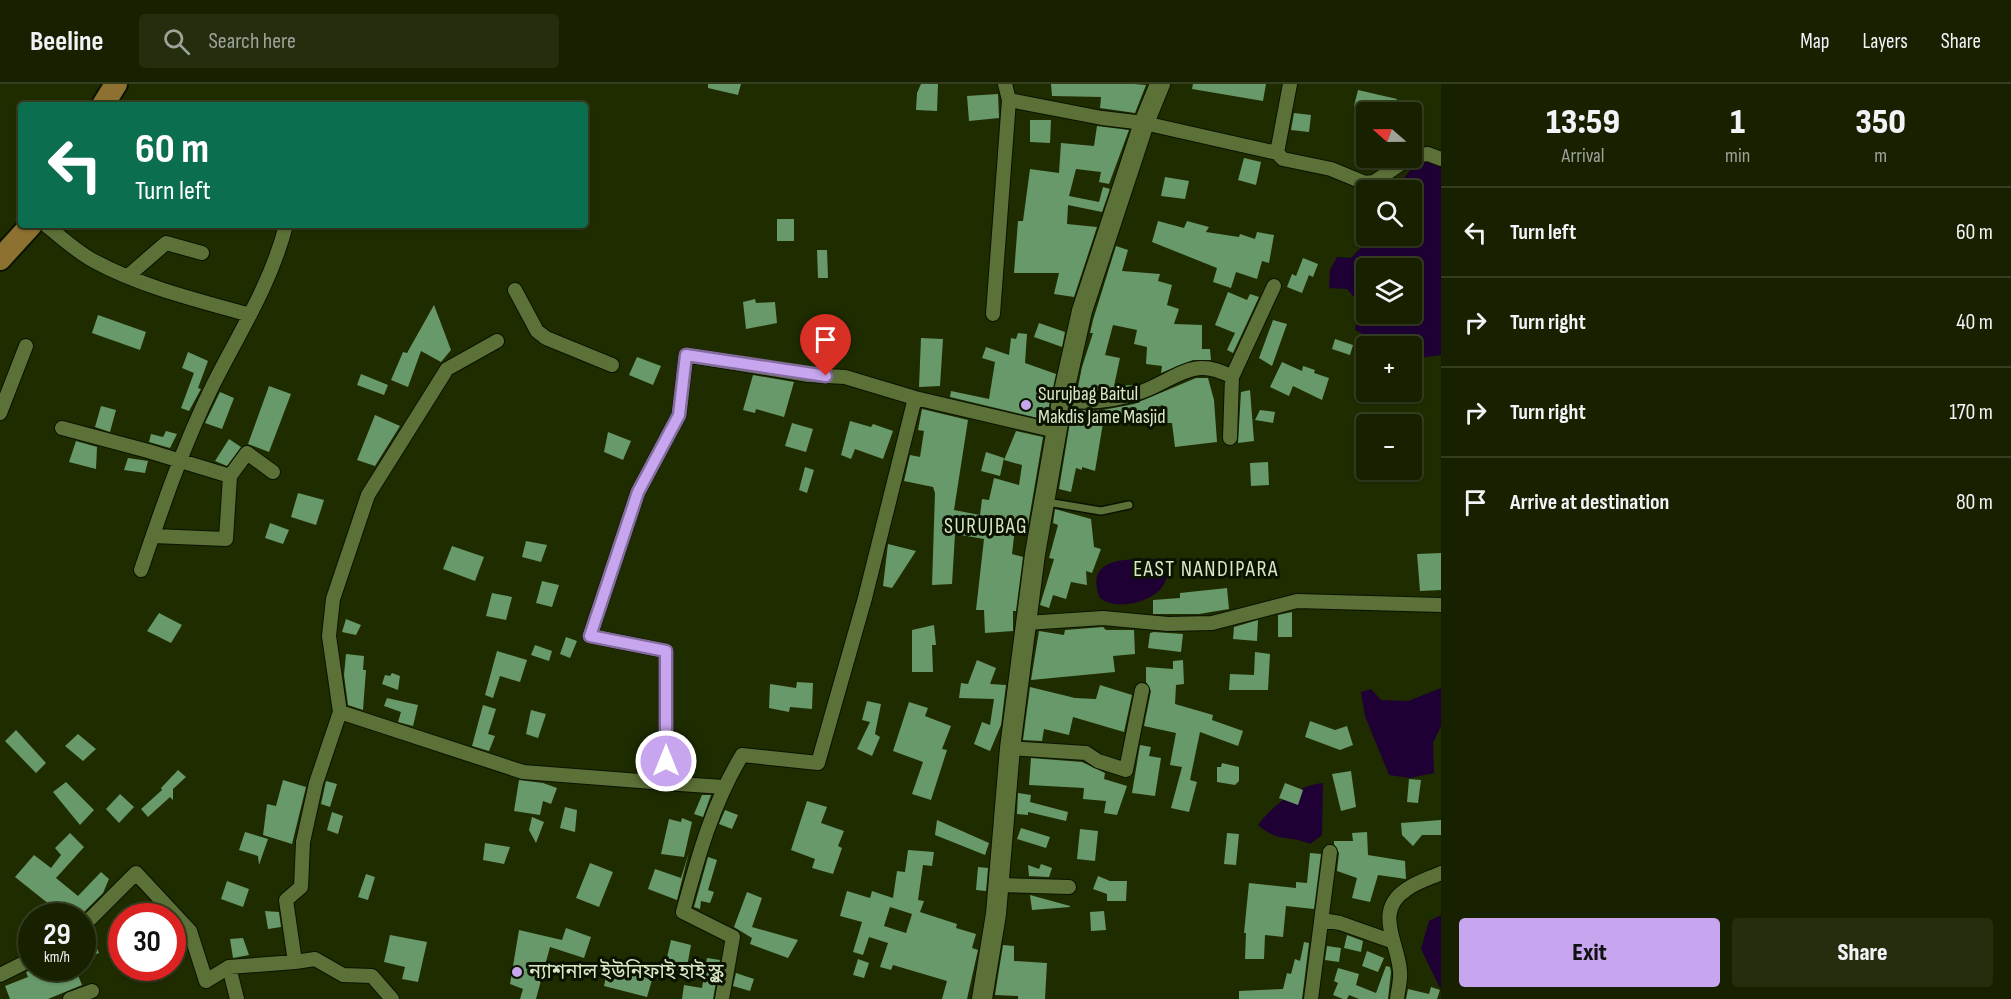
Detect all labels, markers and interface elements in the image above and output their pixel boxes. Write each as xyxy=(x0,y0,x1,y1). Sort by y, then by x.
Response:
search box xyxy=(139,14,559,68)
text: Beeline xyxy=(30,25,103,58)
icon: search xyxy=(160,25,193,58)
text: Search here xyxy=(208,28,296,55)
text: Map xyxy=(1800,29,1829,54)
text: Layers xyxy=(1862,29,1908,54)
text: Share xyxy=(1941,29,1981,54)
text: 13:59 xyxy=(1546,101,1620,144)
text: 1 xyxy=(1730,101,1745,144)
text: 350 xyxy=(1855,101,1906,144)
north arrow xyxy=(1356,102,1422,168)
map controls xyxy=(1356,102,1422,480)
text: 60 m xyxy=(135,124,209,175)
icon: left xyxy=(36,126,114,204)
text: Arrival xyxy=(1562,144,1605,168)
text: min xyxy=(1725,144,1750,168)
text: m xyxy=(1874,144,1887,168)
text: Turn left xyxy=(135,175,211,207)
button: search xyxy=(1356,180,1422,246)
icon: left xyxy=(1459,216,1492,249)
text: Turn left xyxy=(1510,219,1576,246)
text: 60 m xyxy=(1956,219,1993,246)
button: layers xyxy=(1356,258,1422,324)
icon: right xyxy=(1459,306,1492,339)
text: Turn right xyxy=(1510,309,1586,336)
text: 40 m xyxy=(1956,309,1993,336)
pin xyxy=(800,314,851,376)
icon: arrive xyxy=(809,323,842,356)
button: + xyxy=(1356,336,1422,402)
place label: Surujbag Baitul Makdis Jame Masjid xyxy=(1038,382,1166,429)
icon: right xyxy=(1459,396,1492,429)
marker: Surujbag Baitul Makdis Jame Masjid xyxy=(1019,398,1033,412)
text: Turn right xyxy=(1510,399,1586,426)
text: 170 m xyxy=(1949,399,1993,426)
button: − xyxy=(1356,414,1422,480)
icon: arrive xyxy=(1459,486,1492,519)
text: Arrive at destination xyxy=(1510,489,1669,516)
text: 80 m xyxy=(1956,489,1993,516)
district label: SURUJBAG xyxy=(944,514,1028,539)
district label: EAST NANDIPARA xyxy=(1133,556,1279,583)
position arrow xyxy=(634,729,698,793)
speed limit sign: 30 xyxy=(108,903,186,981)
text: 29 xyxy=(43,917,71,953)
button: Exit xyxy=(1459,918,1720,987)
button: Share xyxy=(1732,918,1993,987)
text: km/h xyxy=(44,948,70,967)
place label: ন্যাশনাল ইউনিফাই হাই স্কুল xyxy=(528,959,724,984)
marker: ন্যাশনাল ইউনিফাই হাই স্কুল xyxy=(510,965,524,979)

